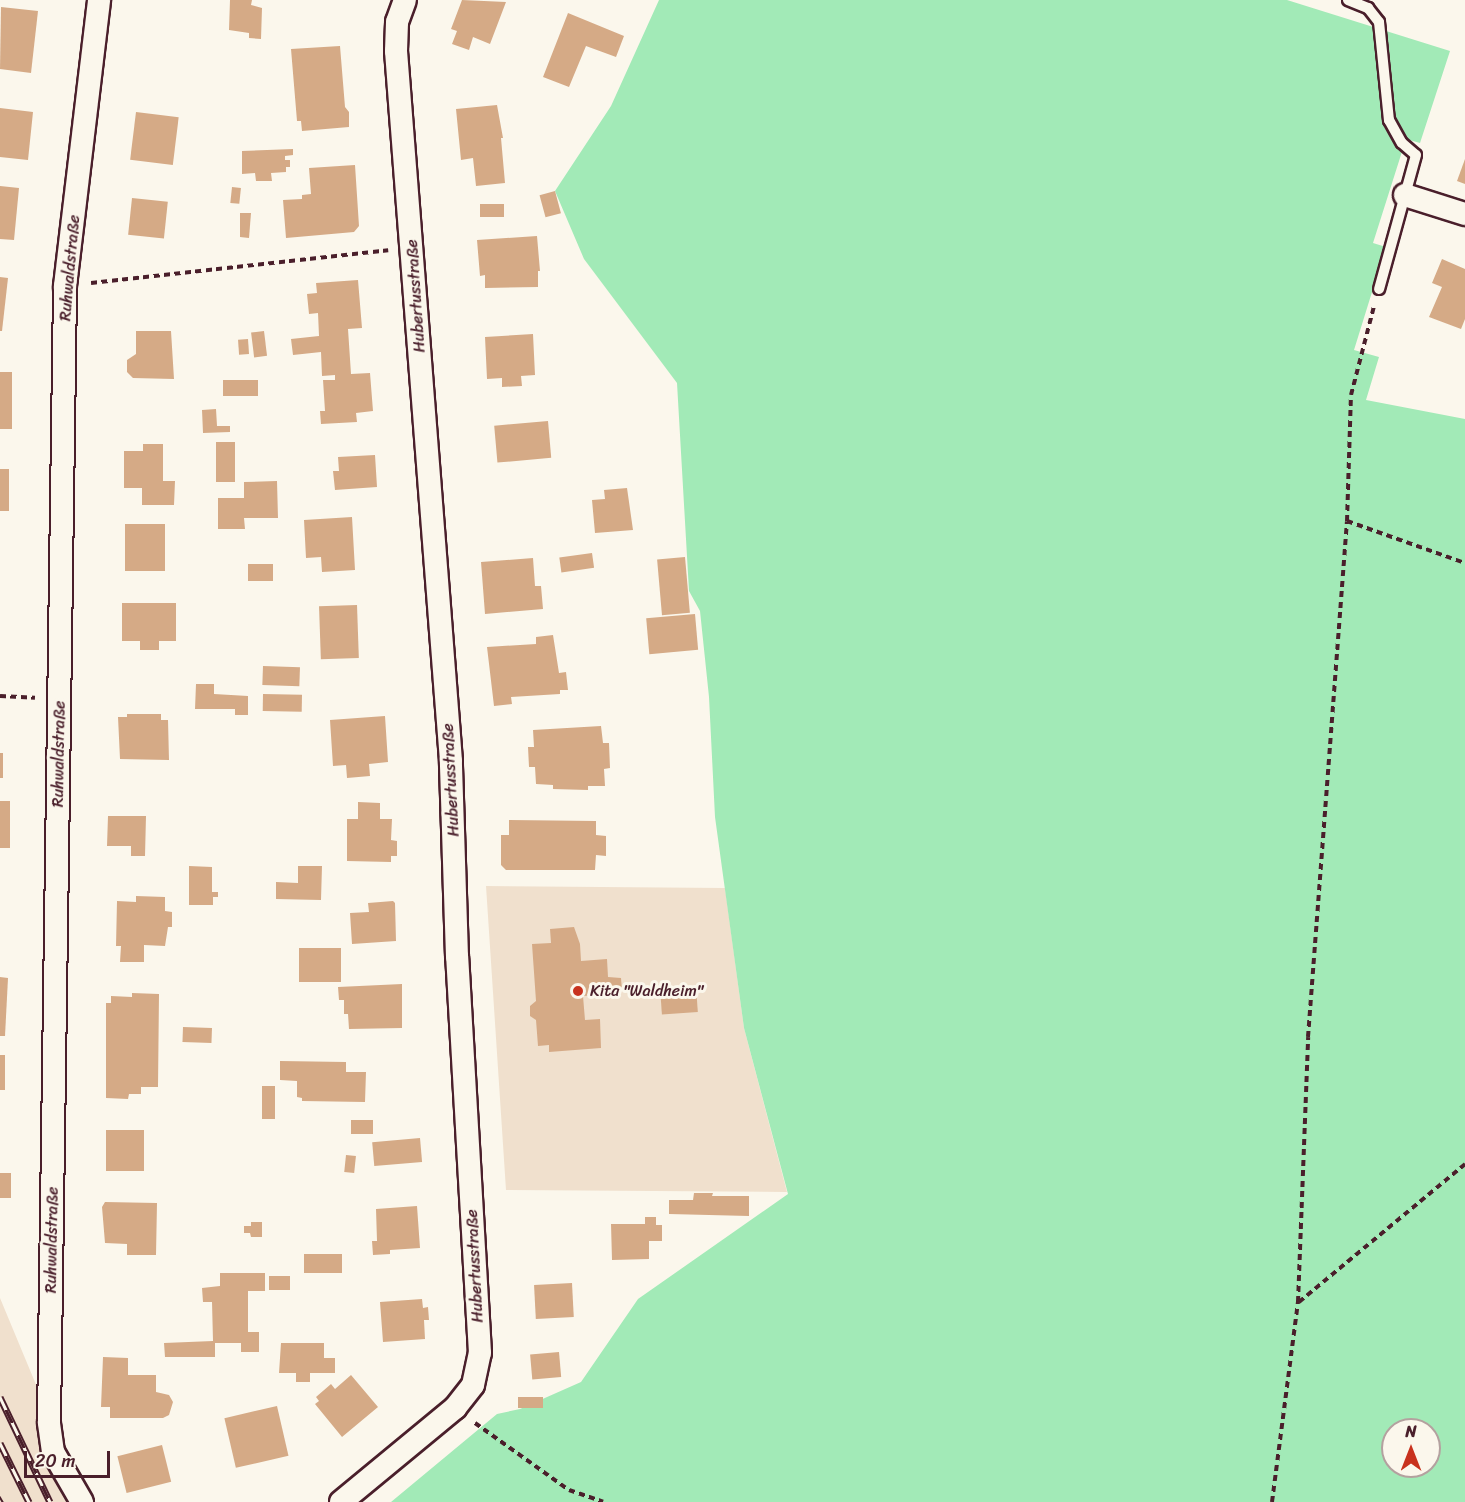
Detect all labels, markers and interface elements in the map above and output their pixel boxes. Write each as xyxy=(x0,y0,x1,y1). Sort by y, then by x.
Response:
street label: Ruhwaldstraße xyxy=(56,214,84,322)
street label: Hubertusstraße xyxy=(402,239,430,353)
street label: Ruhwaldstraße xyxy=(48,701,70,807)
street label: Hubertusstraße xyxy=(438,723,464,837)
place label: Kita "Waldheim" xyxy=(590,981,703,1001)
marker: Kita "Waldheim" xyxy=(571,984,585,998)
street label: Ruhwaldstraße xyxy=(41,1187,63,1293)
street label: Hubertusstraße xyxy=(462,1209,488,1323)
text: N xyxy=(1405,1417,1417,1446)
north arrow xyxy=(1381,1418,1441,1478)
scale bar xyxy=(27,1439,112,1477)
text: 20 m xyxy=(35,1445,75,1477)

